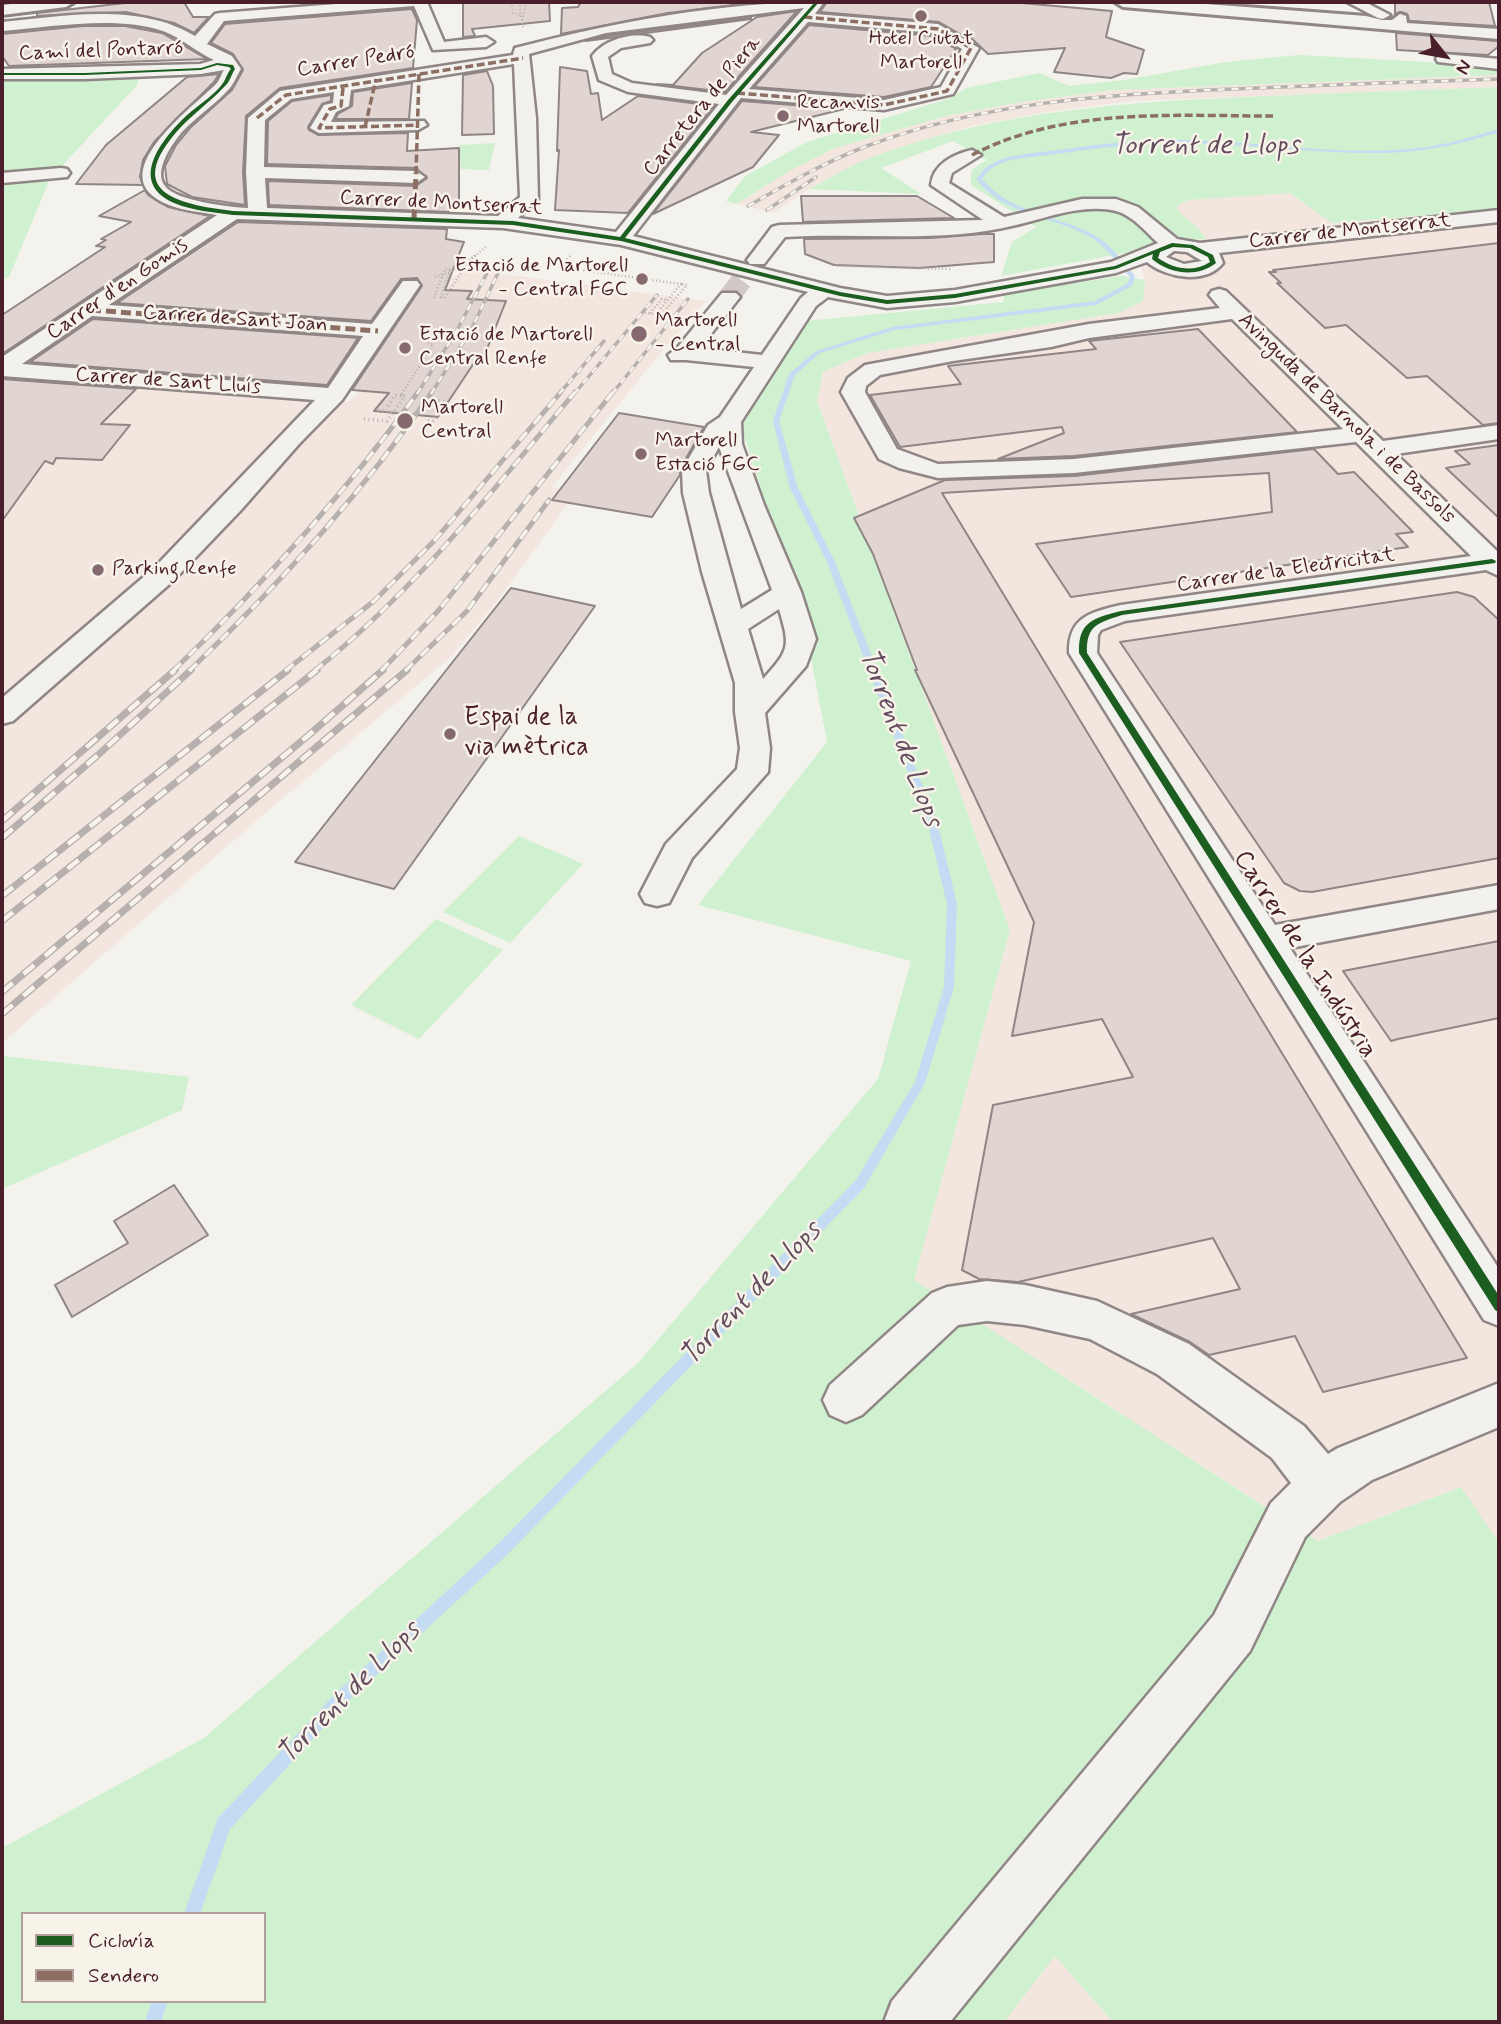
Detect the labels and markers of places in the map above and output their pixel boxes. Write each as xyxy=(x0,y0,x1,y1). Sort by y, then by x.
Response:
marker: Hotel Ciutat Martorell xyxy=(913,8,929,24)
place label: Hotel Ciutat Martorell xyxy=(869,27,973,77)
place label: Recanvis Martorell xyxy=(797,91,880,141)
marker: Recanvis Martorell xyxy=(775,108,791,124)
place label: Estació de Martorell - Central FGC xyxy=(454,254,628,304)
marker: Estació de Martorell - Central FGC xyxy=(634,271,650,287)
place label: Martorell - Central xyxy=(655,309,740,359)
place label: Estació de Martorell Central Renfe xyxy=(419,323,593,373)
marker: Martorell - Central xyxy=(629,324,649,344)
marker: Estació de Martorell Central Renfe xyxy=(397,340,413,356)
place label: Martorell Central xyxy=(421,396,503,446)
marker: Martorell Central xyxy=(395,411,415,431)
place label: Martorell Estació FGC xyxy=(655,429,759,479)
marker: Martorell Estació FGC xyxy=(633,446,649,462)
place label: Parking Renfe xyxy=(112,557,237,583)
marker: Parking Renfe xyxy=(90,562,106,578)
place label: Espai de la via mètrica xyxy=(464,703,589,764)
marker: Espai de la via mètrica xyxy=(442,726,458,742)

